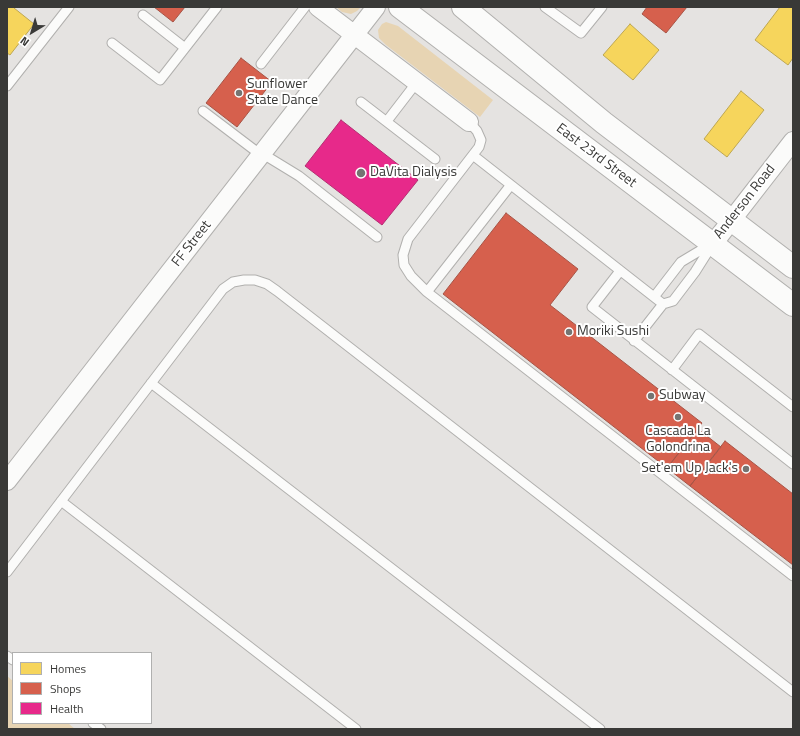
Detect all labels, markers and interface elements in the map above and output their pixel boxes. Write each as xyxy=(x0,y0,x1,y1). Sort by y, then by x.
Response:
north arrow xyxy=(12,12,52,52)
text: N xyxy=(17,33,33,50)
place label: Sunflower State Dance xyxy=(247,77,318,110)
marker: Sunflower State Dance xyxy=(234,88,244,98)
street label: East 23rd Street xyxy=(553,120,639,192)
street label: Anderson Road xyxy=(711,161,779,243)
place label: DaVita Dialysis xyxy=(370,165,457,181)
marker: DaVita Dialysis xyxy=(355,167,367,179)
street label: FF Street xyxy=(169,218,215,270)
place label: Moriki Sushi xyxy=(577,324,649,340)
marker: Moriki Sushi xyxy=(564,327,574,337)
place label: Subway xyxy=(659,388,706,404)
marker: Subway xyxy=(646,391,656,401)
marker: Cascada La Golondrina xyxy=(673,412,683,422)
place label: Cascada La Golondrina xyxy=(645,424,711,456)
place label: Set'em Up Jack's xyxy=(641,461,738,477)
marker: Set'em Up Jack's xyxy=(741,464,751,474)
legend xyxy=(12,652,152,724)
text: Homes xyxy=(50,659,86,678)
text: Shops xyxy=(50,679,81,698)
text: Health xyxy=(50,699,84,718)

